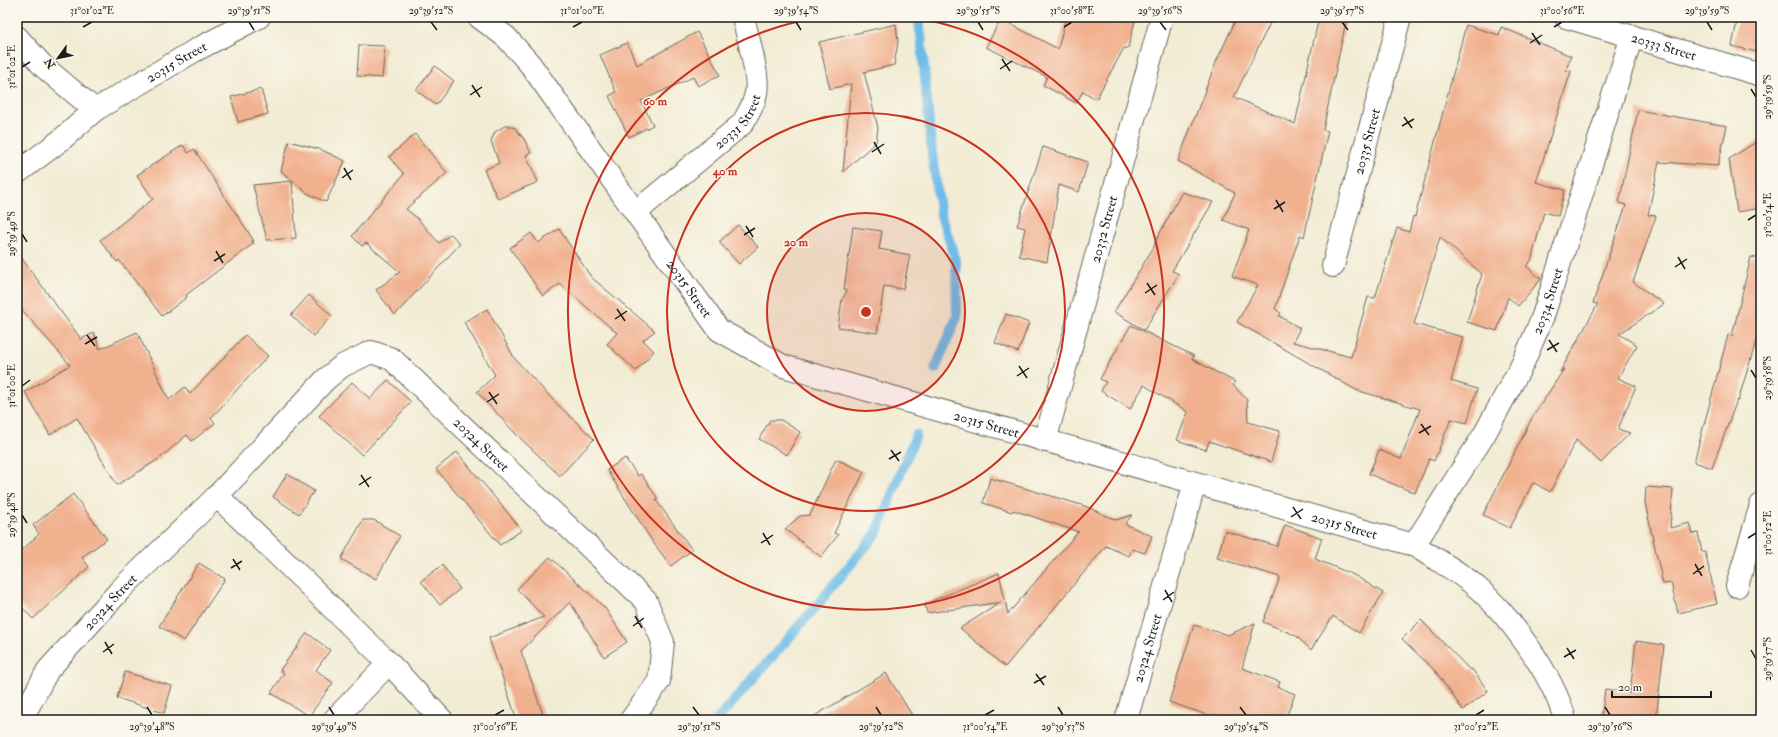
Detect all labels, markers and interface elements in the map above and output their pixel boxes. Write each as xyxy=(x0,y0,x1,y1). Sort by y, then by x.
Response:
text: 31°01'02"E xyxy=(70,5,114,17)
text: 29°39'51"S xyxy=(227,5,271,17)
text: 29°39'52"S xyxy=(409,5,453,17)
text: 31°01'00"E xyxy=(560,5,604,17)
text: 29°39'54"S xyxy=(774,5,818,17)
text: 29°39'55"S xyxy=(956,5,1000,17)
text: 31°00'58"E xyxy=(1050,5,1094,17)
text: 29°39'56"S xyxy=(1138,5,1182,17)
text: 29°39'57"S xyxy=(1320,5,1364,17)
text: 31°00'56"E xyxy=(1540,5,1584,17)
text: 29°39'59"S xyxy=(1685,5,1729,17)
street label: 20333 Street xyxy=(1629,28,1699,64)
street label: 20315 Street xyxy=(143,37,210,86)
north arrow xyxy=(38,38,78,78)
text: 31°01'02"E xyxy=(6,45,18,89)
text: N xyxy=(41,55,59,72)
text: 29°39'59"S xyxy=(1762,75,1774,119)
street label: 20331 Street xyxy=(710,92,764,152)
text: 60 m xyxy=(643,94,668,109)
street label: 20335 Street xyxy=(1349,106,1384,176)
text: 40 m xyxy=(712,164,738,179)
street label: 20332 Street xyxy=(1086,193,1121,264)
text: 31°00'54"E xyxy=(1762,193,1774,237)
text: 29°39'49"S xyxy=(6,211,18,257)
text: 20 m xyxy=(784,235,809,250)
street label: 20315 Street xyxy=(663,256,716,321)
street label: 20334 Street xyxy=(1528,265,1566,337)
centre of rings xyxy=(859,305,873,319)
text: 29°39'58"S xyxy=(1762,356,1774,400)
text: 31°01'00"E xyxy=(6,364,18,408)
street label: 20315 Street xyxy=(952,406,1022,441)
street label: 20324 Street xyxy=(450,414,513,475)
text: 29°39'48"S xyxy=(6,492,18,538)
street label: 20315 Street xyxy=(1310,508,1380,543)
text: 31°00'52"E xyxy=(1762,511,1774,555)
street label: 20324 Street xyxy=(80,570,141,634)
street label: 20324 Street xyxy=(1129,611,1165,684)
text: 29°39'57"S xyxy=(1762,637,1774,681)
scale bar xyxy=(1612,673,1711,699)
text: 20 m xyxy=(1618,680,1643,695)
text: 29°39'48"S xyxy=(129,721,175,733)
text: 29°39'49"S xyxy=(311,721,357,733)
text: 31°00'56"E xyxy=(473,721,517,733)
text: 29°39'51"S xyxy=(677,721,721,733)
text: 29°39'52"S xyxy=(859,721,903,733)
text: 31°00'54"E xyxy=(963,721,1007,733)
text: 29°39'53"S xyxy=(1041,721,1085,733)
text: 29°39'54"S xyxy=(1224,721,1268,733)
text: 31°00'52"E xyxy=(1454,721,1498,733)
text: 29°39'56"S xyxy=(1588,721,1632,733)

